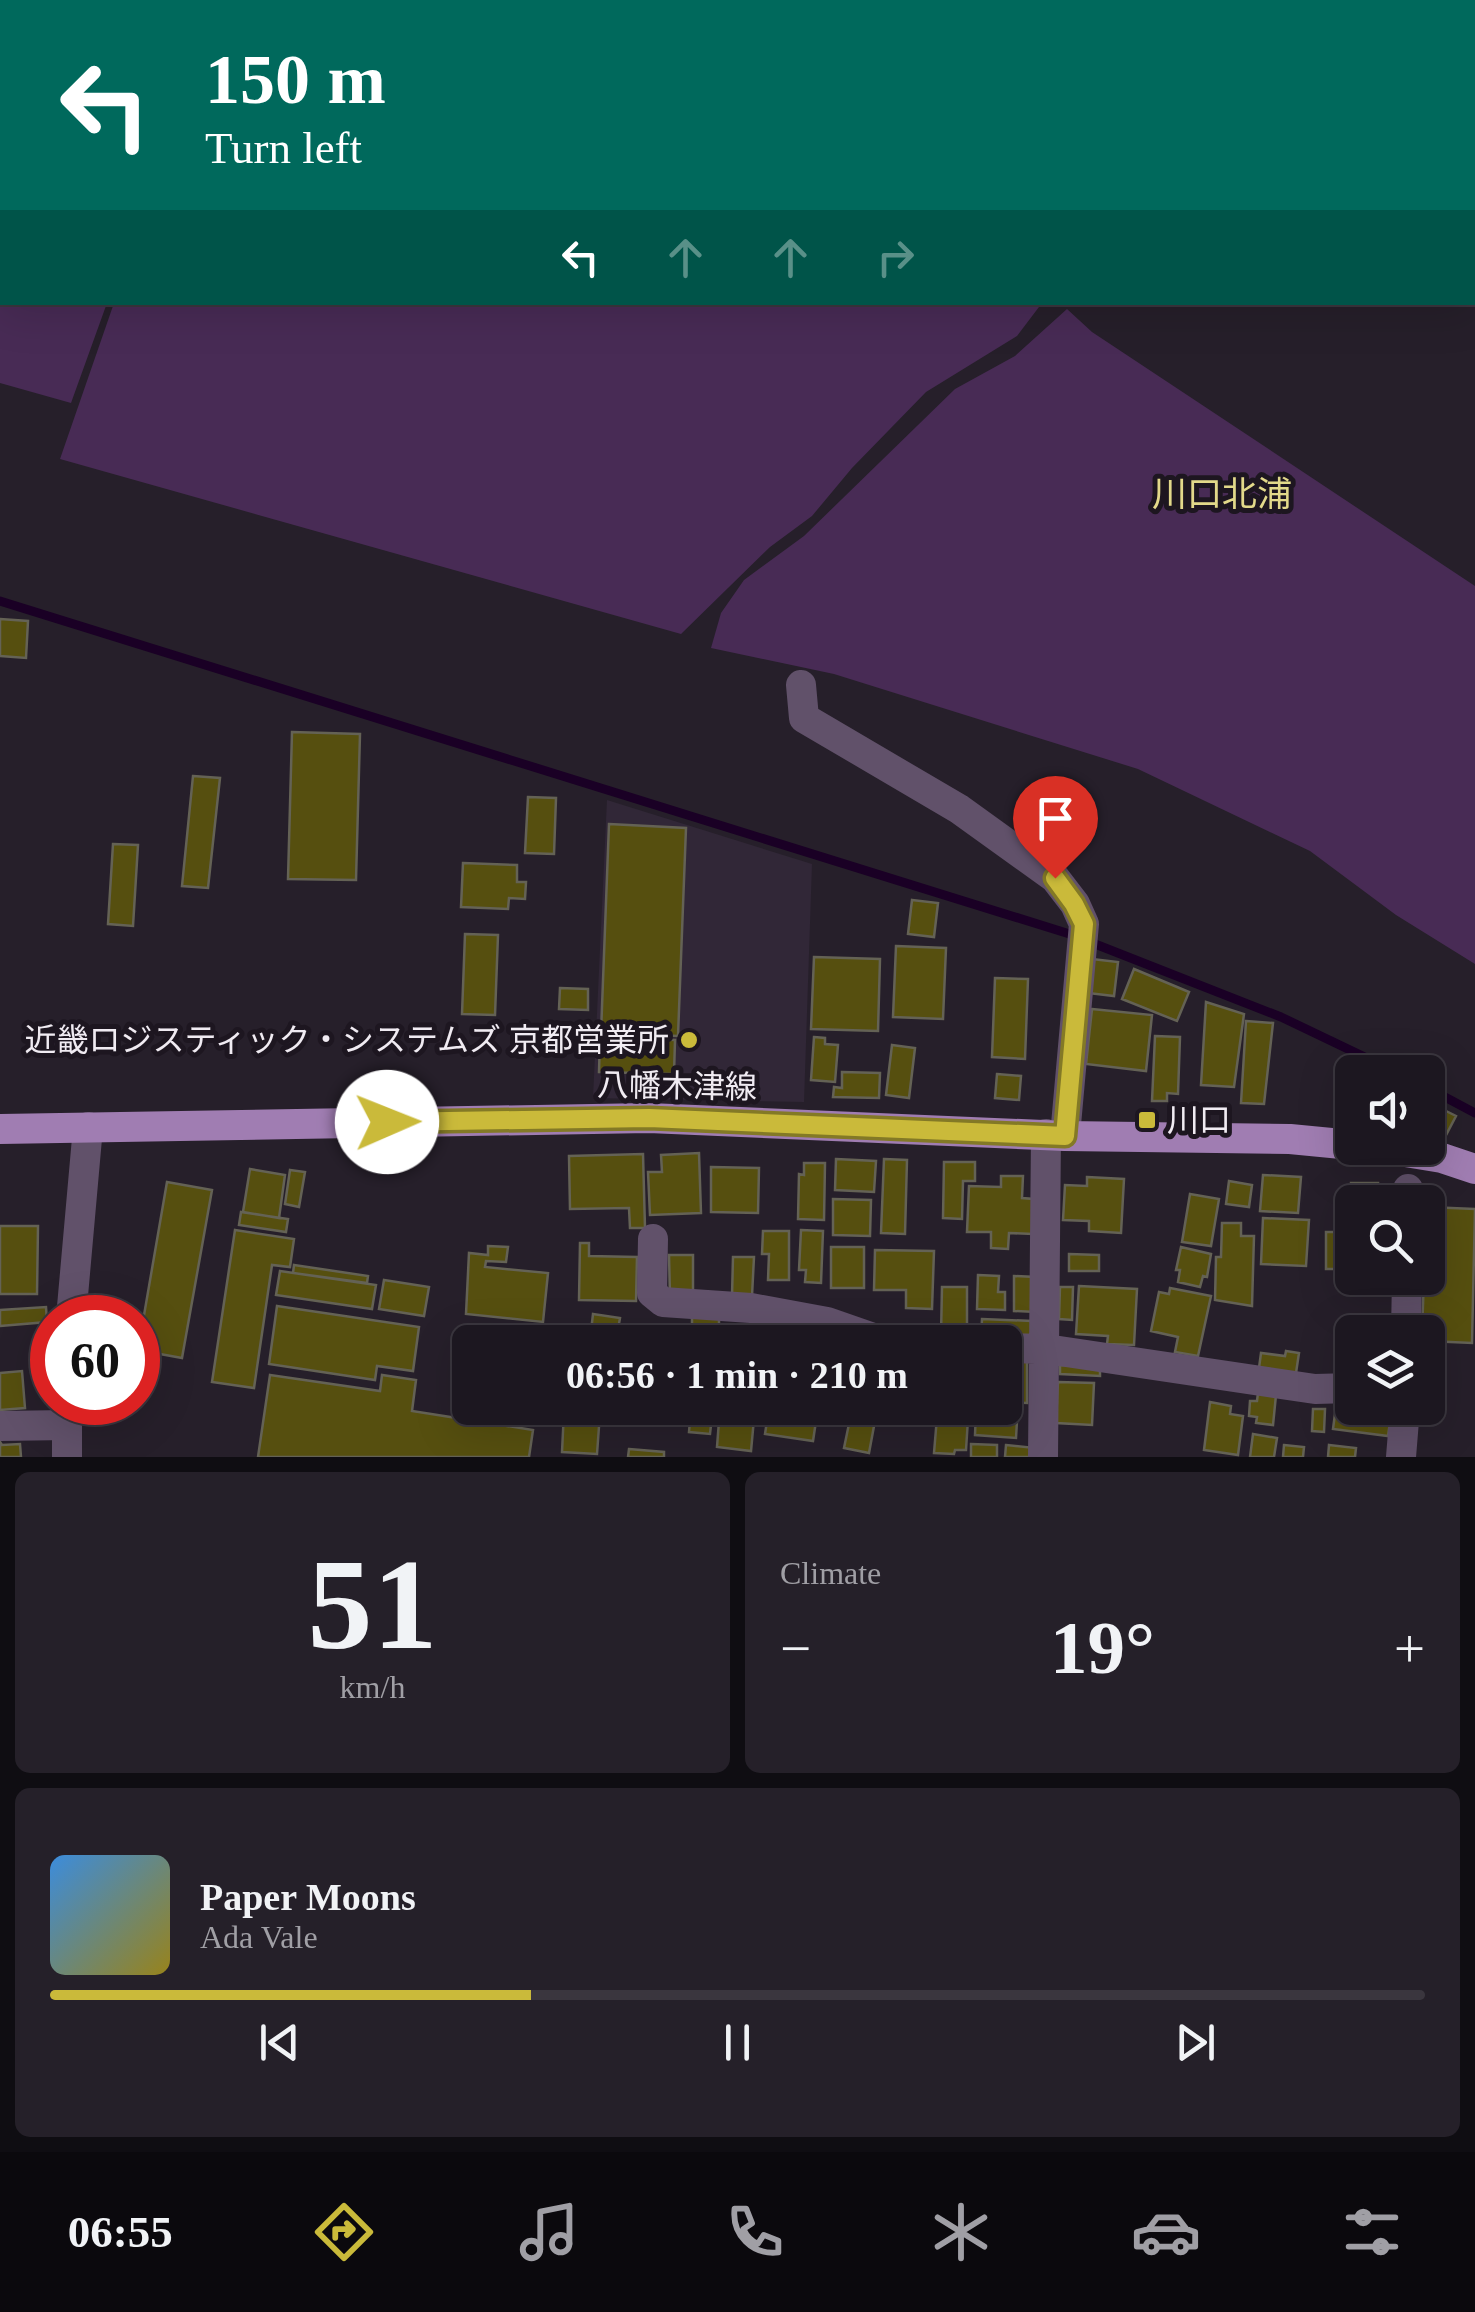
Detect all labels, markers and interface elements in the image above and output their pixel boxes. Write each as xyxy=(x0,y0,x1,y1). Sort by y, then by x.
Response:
icon: left xyxy=(40,40,170,170)
text: 150 m xyxy=(205,41,386,118)
text: Turn left xyxy=(205,123,362,173)
icon: left xyxy=(553,230,608,285)
icon: ahead xyxy=(658,230,713,285)
icon: ahead xyxy=(763,230,818,285)
icon: right xyxy=(868,230,923,285)
district label: 川口北浦 xyxy=(1152,475,1292,514)
pin xyxy=(1013,776,1098,879)
icon: arrive xyxy=(1028,791,1083,846)
place label: 近畿ロジスティック・システムズ 京都営業所 xyxy=(25,1022,669,1058)
marker: 近畿ロジスティック・システムズ 京都営業所 xyxy=(678,1029,700,1051)
map controls xyxy=(1335,1055,1445,1425)
button: sound xyxy=(1335,1055,1445,1165)
street label: 八幡木津線 xyxy=(597,1067,757,1105)
position arrow xyxy=(335,1070,439,1174)
place label: 川口 xyxy=(1167,1102,1231,1138)
marker: 川口 xyxy=(1136,1109,1158,1131)
button: search xyxy=(1335,1185,1445,1295)
speed limit sign: 60 xyxy=(30,1295,160,1425)
button: layers xyxy=(1335,1315,1445,1425)
text: 06:56 · 1 min · 210 m xyxy=(566,1354,908,1396)
text: 51 xyxy=(308,1532,438,1676)
text: Climate xyxy=(780,1555,881,1591)
text: 19° xyxy=(1050,1606,1155,1689)
text: − xyxy=(780,1618,811,1679)
text: + xyxy=(1394,1618,1425,1679)
text: km/h xyxy=(340,1669,405,1705)
text: Paper Moons xyxy=(200,1876,416,1918)
text: Ada Vale xyxy=(200,1919,318,1955)
icon: previous xyxy=(252,2015,307,2070)
icon: pause xyxy=(710,2015,765,2070)
icon: next xyxy=(1168,2015,1223,2070)
icon: directions xyxy=(309,2197,379,2267)
icon: music xyxy=(514,2197,584,2267)
icon: phone xyxy=(720,2197,790,2267)
icon: climate xyxy=(926,2197,996,2267)
icon: car xyxy=(1131,2197,1201,2267)
icon: filters xyxy=(1337,2197,1407,2267)
text: 06:55 xyxy=(68,2207,173,2257)

